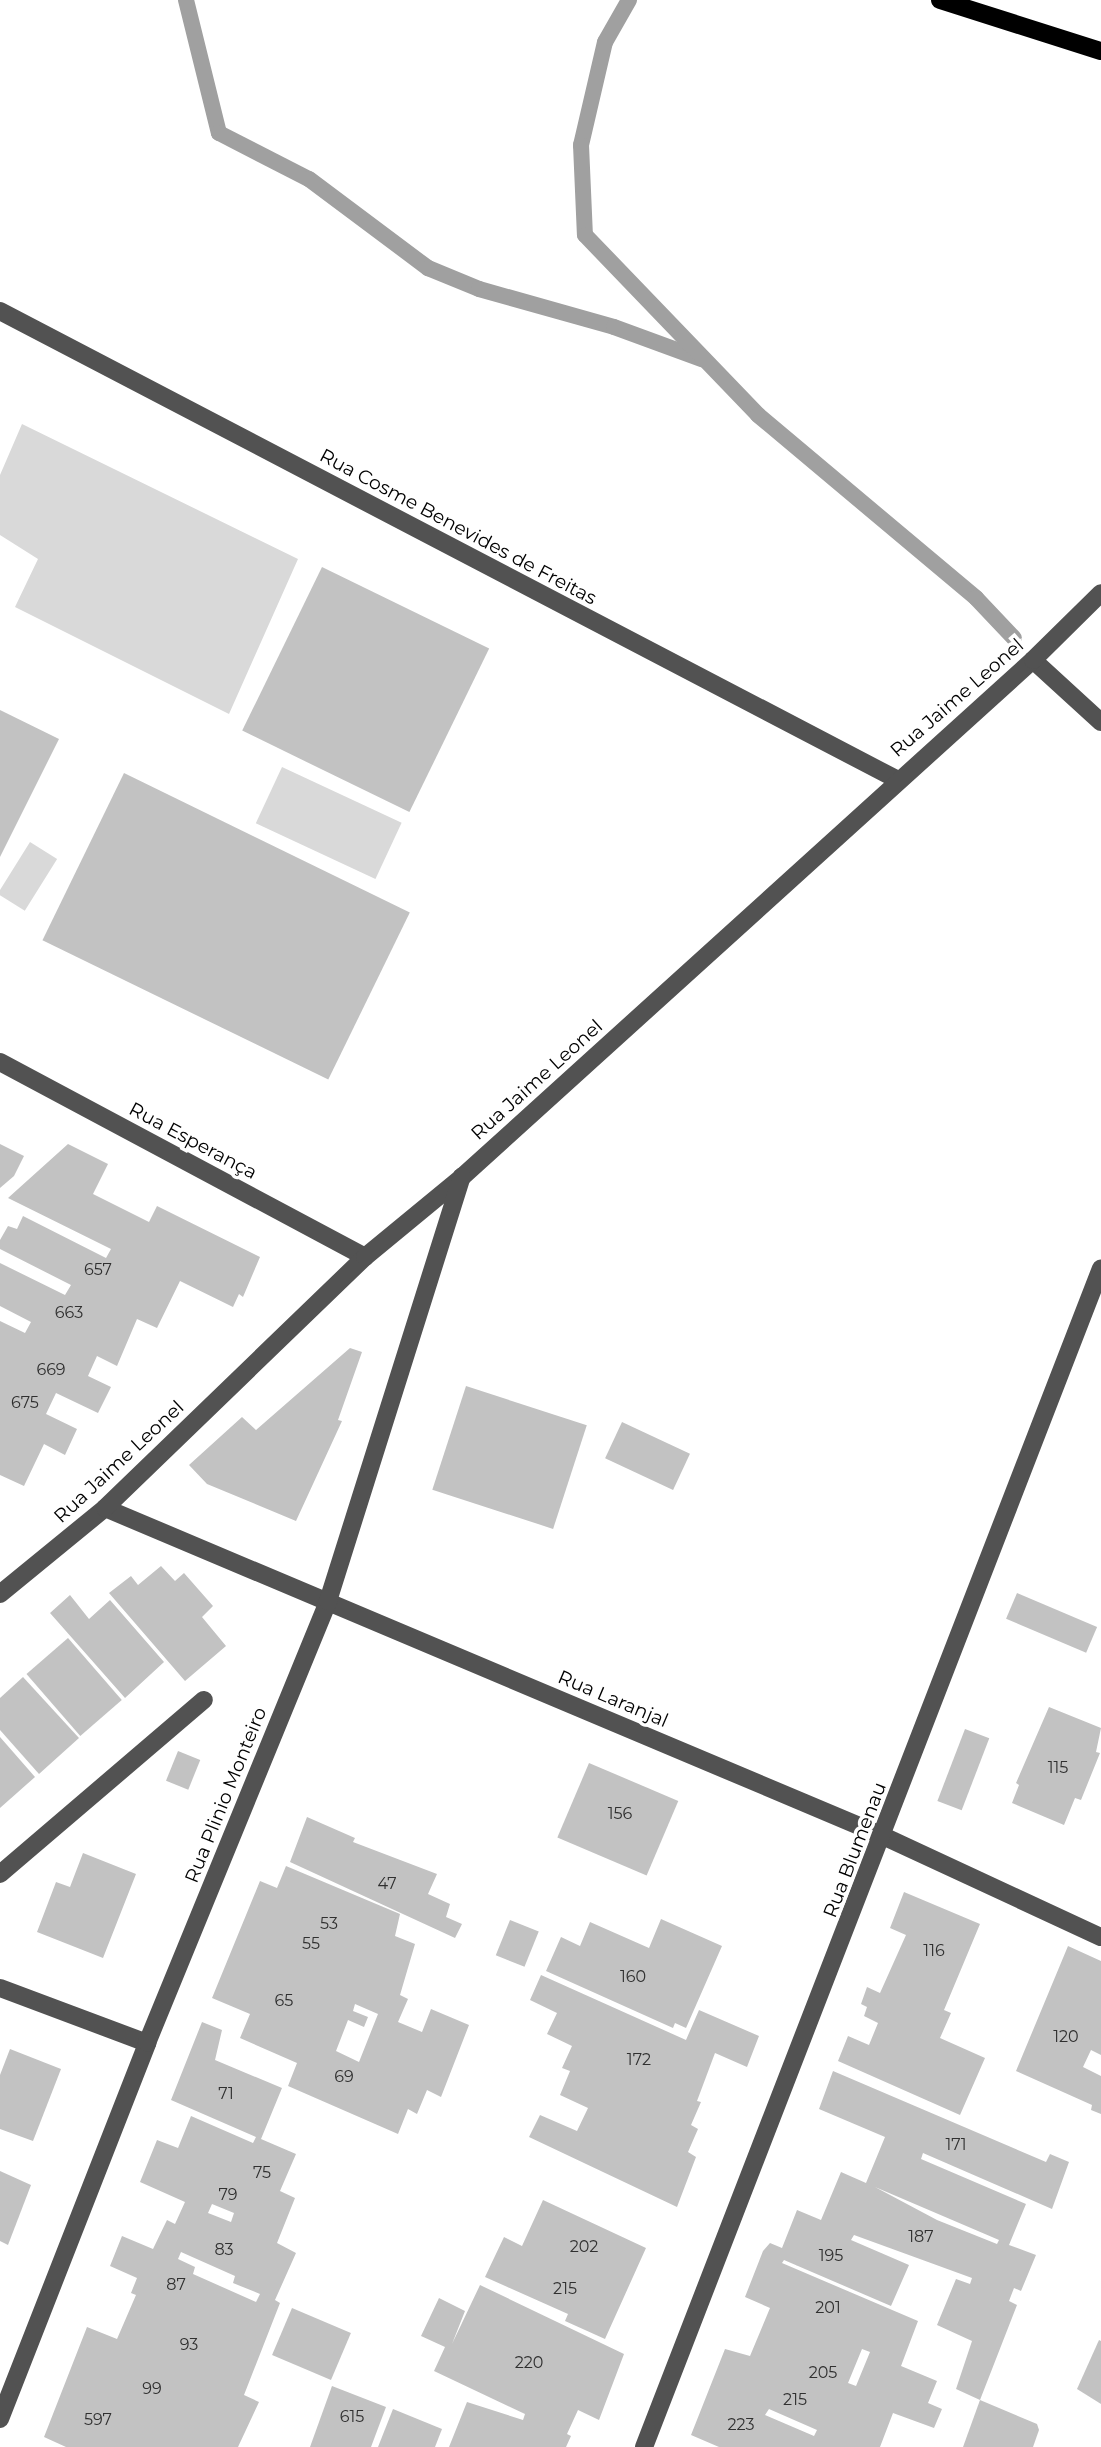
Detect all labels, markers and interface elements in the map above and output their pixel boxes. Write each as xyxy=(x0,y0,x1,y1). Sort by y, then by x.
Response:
street label: Rua Cosme Benevides de Freitas xyxy=(316,444,600,610)
street label: Rua Jaime Leonel xyxy=(886,634,1028,762)
street label: Rua Jaime Leonel xyxy=(467,1015,607,1145)
street label: Rua Esperança xyxy=(125,1098,261,1184)
house number: 657 xyxy=(84,1260,112,1280)
house number: 663 xyxy=(55,1303,83,1323)
house number: 669 xyxy=(36,1360,66,1380)
house number: 675 xyxy=(11,1393,39,1413)
street label: Rua Jaime Leonel xyxy=(49,1396,189,1528)
street label: Rua Laranjal xyxy=(554,1666,672,1732)
street label: Rua Plinio Monteiro xyxy=(180,1704,272,1886)
house number: 115 xyxy=(1048,1758,1068,1778)
street label: Rua Blumenau xyxy=(819,1779,891,1921)
house number: 156 xyxy=(608,1804,632,1824)
house number: 47 xyxy=(377,1874,397,1894)
house number: 53 xyxy=(320,1914,338,1934)
house number: 55 xyxy=(302,1934,320,1954)
house number: 116 xyxy=(923,1941,945,1961)
house number: 160 xyxy=(620,1967,646,1987)
house number: 65 xyxy=(275,1991,293,2011)
house number: 120 xyxy=(1053,2027,1079,2047)
house number: 172 xyxy=(627,2050,651,2070)
house number: 69 xyxy=(334,2067,354,2087)
house number: 71 xyxy=(218,2084,234,2104)
house number: 171 xyxy=(945,2135,967,2155)
house number: 75 xyxy=(253,2163,271,2183)
house number: 79 xyxy=(218,2185,238,2205)
house number: 187 xyxy=(908,2227,934,2247)
house number: 202 xyxy=(570,2237,598,2257)
house number: 83 xyxy=(214,2240,234,2260)
house number: 195 xyxy=(819,2246,843,2266)
house number: 87 xyxy=(166,2275,186,2295)
house number: 215 xyxy=(553,2279,577,2299)
house number: 201 xyxy=(815,2298,841,2318)
house number: 93 xyxy=(180,2335,198,2355)
house number: 220 xyxy=(515,2353,543,2373)
house number: 205 xyxy=(809,2363,837,2383)
house number: 99 xyxy=(142,2379,162,2399)
house number: 215 xyxy=(783,2390,807,2410)
house number: 615 xyxy=(340,2407,364,2427)
house number: 597 xyxy=(84,2410,112,2430)
house number: 223 xyxy=(727,2415,755,2435)

